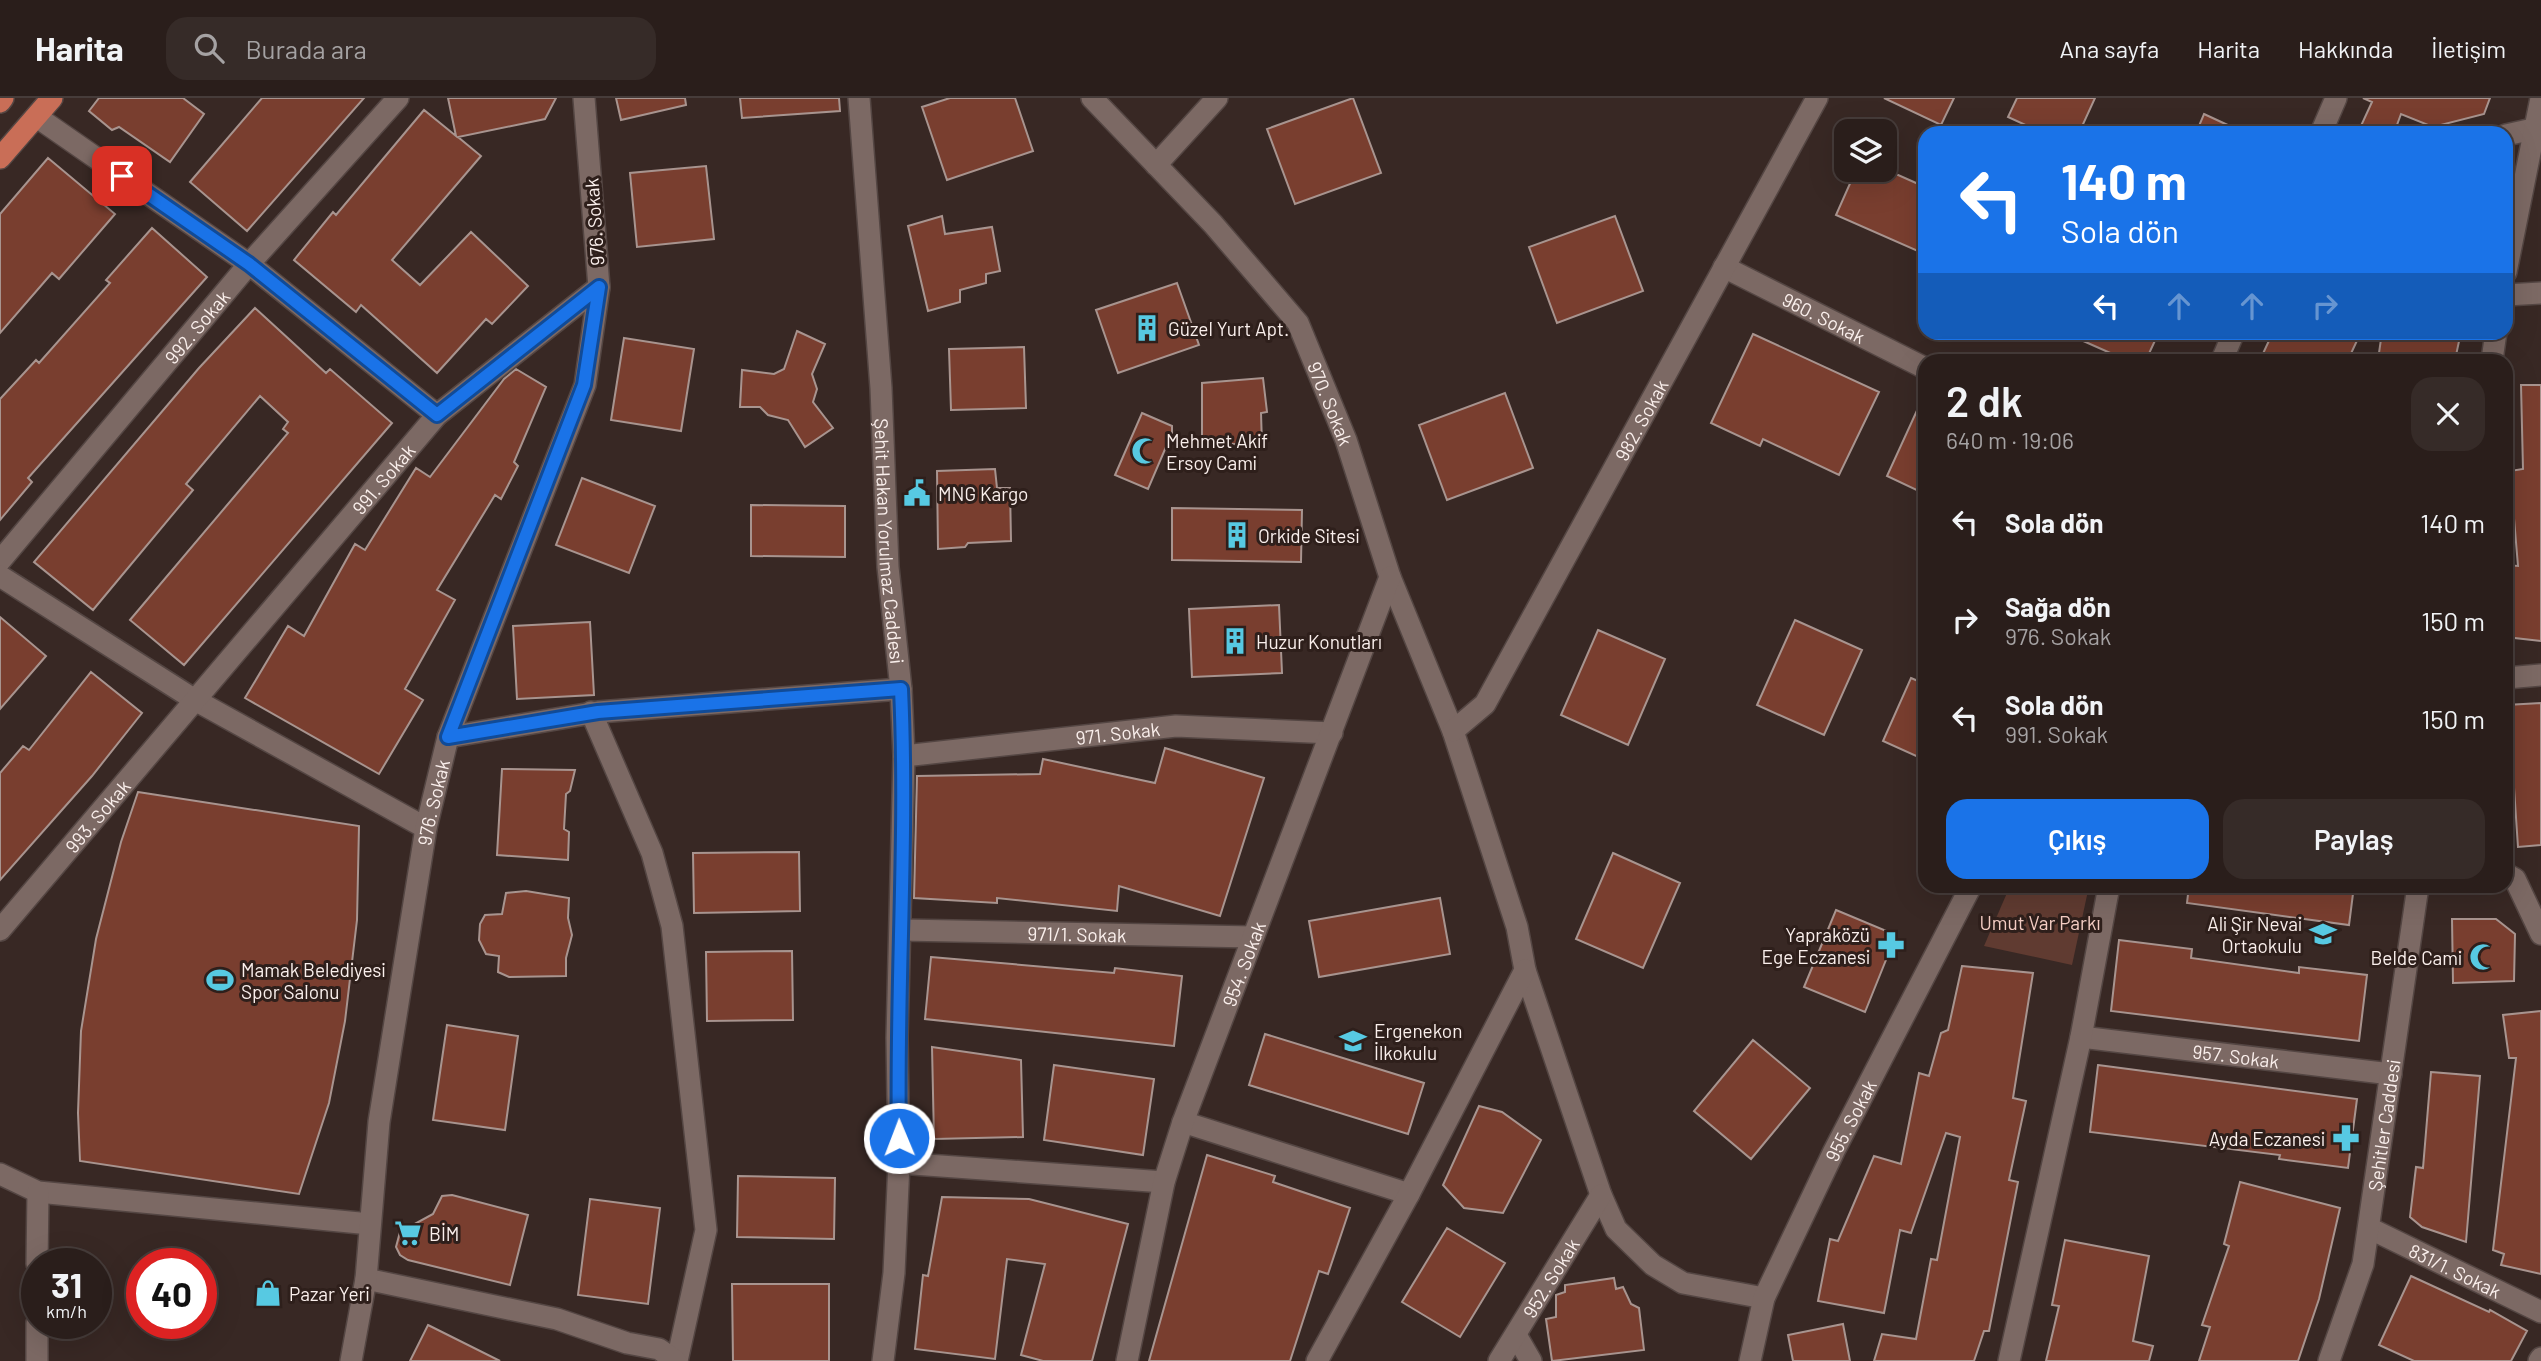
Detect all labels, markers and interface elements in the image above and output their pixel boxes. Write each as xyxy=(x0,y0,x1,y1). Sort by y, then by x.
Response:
search box xyxy=(166,17,656,80)
text: Harita xyxy=(35,28,124,68)
icon: search xyxy=(190,29,228,67)
text: Burada ara xyxy=(246,33,367,64)
text: Ana sayfa xyxy=(2060,34,2159,63)
text: Harita xyxy=(2197,34,2260,63)
text: Hakkında xyxy=(2298,34,2393,63)
text: İletişim xyxy=(2431,34,2506,63)
map controls xyxy=(1834,119,1897,182)
button: layers xyxy=(1834,119,1897,182)
pin xyxy=(92,146,152,206)
text: 140 m xyxy=(2061,151,2187,210)
icon: left xyxy=(1946,154,2037,245)
icon: arrive xyxy=(103,157,141,195)
street label: 976. Sokak xyxy=(579,177,609,267)
text: Sola dön xyxy=(2061,211,2179,249)
street label: 992. Sokak xyxy=(159,285,234,368)
street label: 960. Sokak xyxy=(1779,287,1869,348)
icon: left xyxy=(2087,287,2125,325)
icon: ahead xyxy=(2160,287,2198,325)
icon: ahead xyxy=(2233,287,2271,325)
icon: right xyxy=(2306,287,2344,325)
building icon: Güzel Yurt Apt. xyxy=(1132,313,1162,343)
place label: Güzel Yurt Apt. xyxy=(1168,317,1289,340)
street label: 970. Sokak xyxy=(1303,358,1358,448)
street label: 982. Sokak xyxy=(1609,375,1672,464)
text: 2 dk xyxy=(1946,375,2023,425)
button: close xyxy=(2411,377,2485,451)
street label: Şehit Hakan Yorulmaz Caddesi xyxy=(871,418,910,665)
text: 640 m · 19:06 xyxy=(1946,426,2074,454)
place label: Mehmet Akif Ersoy Cami xyxy=(1166,429,1268,474)
mosque icon: Mehmet Akif Ersoy Cami xyxy=(1130,436,1160,466)
street label: 991. Sokak xyxy=(347,439,419,519)
public building icon: MNG Kargo xyxy=(902,478,932,508)
place label: MNG Kargo xyxy=(938,482,1028,505)
icon: left xyxy=(1946,503,1984,541)
text: Sola dön xyxy=(2005,507,2103,538)
text: 140 m xyxy=(2420,507,2485,538)
building icon: Orkide Sitesi xyxy=(1222,520,1252,550)
place label: Orkide Sitesi xyxy=(1258,524,1359,547)
text: Sağa dön xyxy=(2005,591,2111,622)
icon: right xyxy=(1946,601,1984,639)
text: 150 m xyxy=(2421,605,2485,636)
text: 976. Sokak xyxy=(2005,622,2111,650)
building icon: Huzur Konutları xyxy=(1220,626,1250,656)
place label: Huzur Konutları xyxy=(1256,630,1382,653)
text: Sola dön xyxy=(2005,689,2103,720)
icon: left xyxy=(1946,699,1984,737)
text: 150 m xyxy=(2421,703,2485,734)
street label: 971. Sokak xyxy=(1074,716,1161,749)
text: 991. Sokak xyxy=(2005,720,2108,748)
street label: 976. Sokak xyxy=(412,757,454,847)
street label: 993. Sokak xyxy=(60,774,135,857)
button: Çıkış xyxy=(1946,799,2209,879)
button: Paylaş xyxy=(2223,799,2485,879)
park label: Umut Var Parkı xyxy=(1980,911,2101,934)
place label: Ali Şir Nevai Ortaokulu xyxy=(2207,912,2302,957)
street label: 954. Sokak xyxy=(1216,918,1270,1010)
school or university icon: Ali Şir Nevai Ortaokulu xyxy=(2308,919,2338,949)
street label: 971/1. Sokak xyxy=(1027,921,1127,946)
place label: Yapraközü Ege Eczanesi xyxy=(1762,923,1870,968)
pharmacy icon: Yapraközü Ege Eczanesi xyxy=(1876,930,1906,960)
mosque icon: Belde Cami xyxy=(2468,942,2498,972)
place label: Belde Cami xyxy=(2370,946,2462,969)
place label: Mamak Belediyesi Spor Salonu xyxy=(241,958,386,1003)
sports icon: Mamak Belediyesi Spor Salonu xyxy=(205,965,235,995)
place label: Ergenekon İlkokulu xyxy=(1374,1019,1462,1064)
school or university icon: Ergenekon İlkokulu xyxy=(1338,1026,1368,1056)
street label: 957. Sokak xyxy=(2191,1039,2280,1072)
street label: Şehitler Caddesi xyxy=(2362,1058,2404,1193)
street label: 955. Sokak xyxy=(1819,1076,1880,1165)
position arrow xyxy=(862,1101,936,1175)
pharmacy icon: Ayda Eczanesi xyxy=(2331,1123,2361,1153)
place label: Ayda Eczanesi xyxy=(2209,1127,2325,1150)
supermarket icon: BİM xyxy=(393,1218,423,1248)
place label: BİM xyxy=(429,1222,459,1245)
street label: 952. Sokak xyxy=(1517,1234,1583,1321)
street label: 831/1. Sokak xyxy=(2405,1238,2505,1302)
speed limit sign: 40 xyxy=(126,1248,217,1339)
text: 31 xyxy=(51,1263,82,1305)
shop icon: Pazar Yeri xyxy=(253,1278,283,1308)
place label: Pazar Yeri xyxy=(289,1282,369,1305)
text: km/h xyxy=(46,1300,87,1322)

